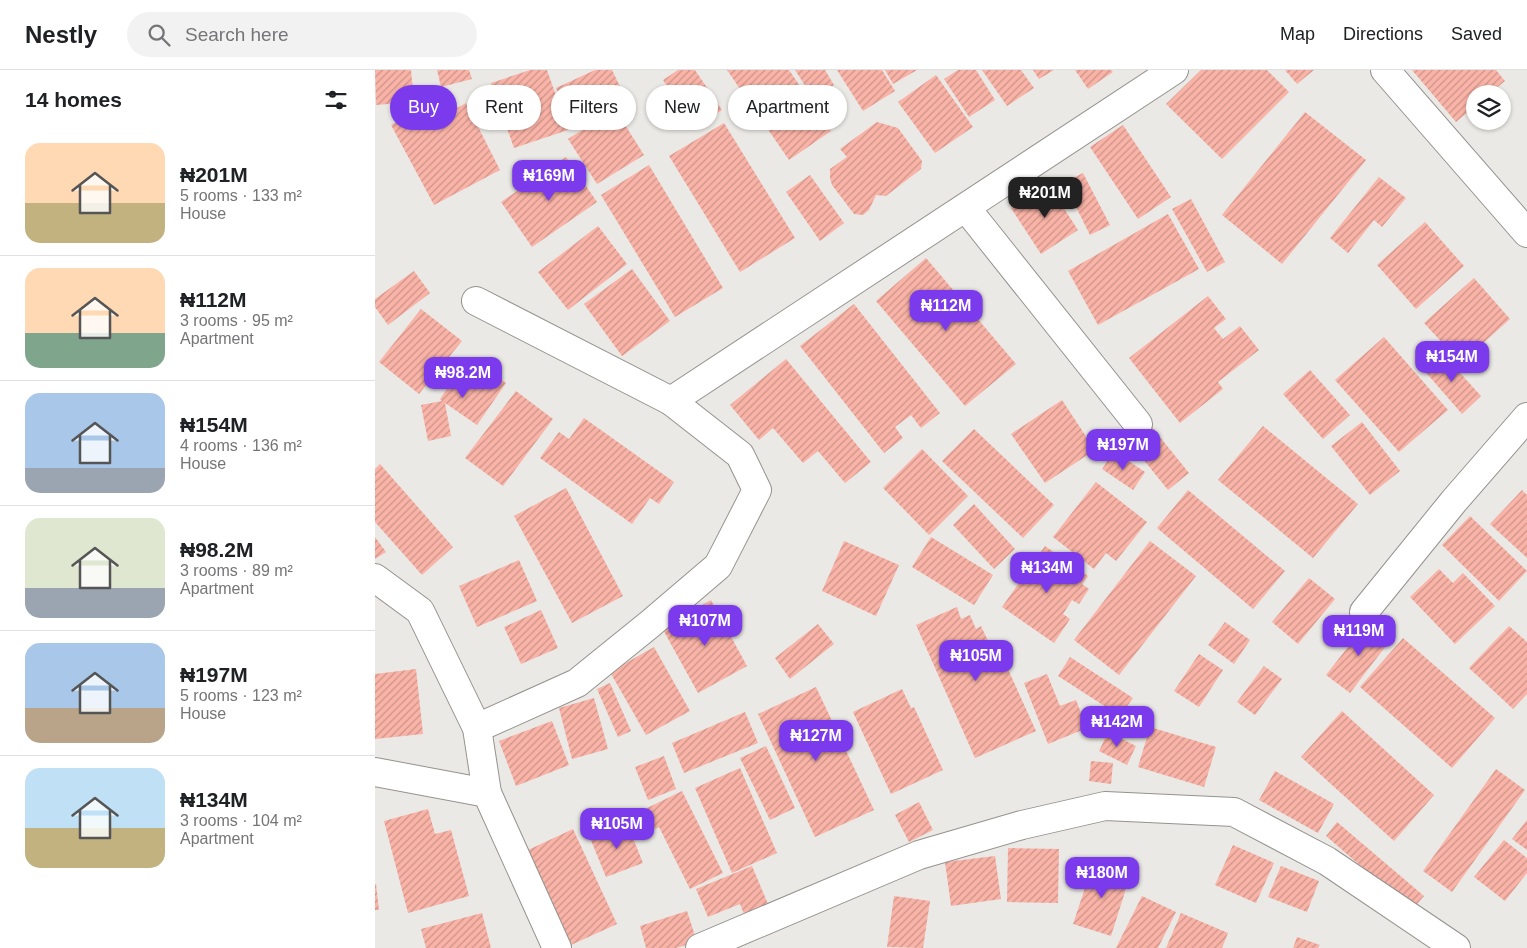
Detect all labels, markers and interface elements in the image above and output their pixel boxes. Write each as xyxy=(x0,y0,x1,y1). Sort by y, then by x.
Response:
search box xyxy=(127,12,477,57)
text: Nestly xyxy=(25,21,97,48)
icon: search xyxy=(145,21,173,49)
text: Search here xyxy=(185,24,289,45)
text: Map xyxy=(1280,24,1315,44)
text: Directions xyxy=(1343,24,1423,44)
text: Saved xyxy=(1451,24,1502,44)
chip: Buy xyxy=(390,85,457,130)
chip: Rent xyxy=(467,85,541,130)
chip: Filters xyxy=(551,85,636,130)
chip: New xyxy=(646,85,718,130)
chip: Apartment xyxy=(728,85,847,130)
map controls xyxy=(1466,85,1511,130)
button: layers xyxy=(1466,85,1511,130)
icon: filters xyxy=(322,86,350,114)
text: 14 homes xyxy=(25,88,122,111)
pin: ₦169M xyxy=(514,160,584,202)
icon: home xyxy=(65,163,125,223)
text: ₦201M xyxy=(180,163,248,186)
text: ₦169M xyxy=(523,167,575,184)
pin: ₦201M xyxy=(1010,176,1080,219)
text: ₦201M xyxy=(1019,184,1071,201)
text: 5 rooms · 133 m² xyxy=(180,187,302,204)
text: House xyxy=(180,205,226,222)
icon: home xyxy=(65,288,125,348)
text: ₦112M xyxy=(180,288,247,311)
pin: ₦112M xyxy=(911,290,981,332)
text: ₦112M xyxy=(921,297,971,314)
text: 3 rooms · 95 m² xyxy=(180,312,293,329)
text: Apartment xyxy=(180,330,254,347)
pin: ₦154M xyxy=(1417,340,1487,383)
text: ₦154M xyxy=(1426,348,1478,365)
pin: ₦98.2M xyxy=(422,356,504,399)
text: ₦98.2M xyxy=(435,364,491,381)
icon: home xyxy=(65,413,125,473)
text: ₦154M xyxy=(180,413,248,436)
pin: ₦197M xyxy=(1088,428,1158,471)
text: ₦197M xyxy=(1097,436,1149,453)
text: 4 rooms · 136 m² xyxy=(180,437,302,454)
text: House xyxy=(180,455,226,472)
icon: home xyxy=(65,538,125,598)
text: ₦98.2M xyxy=(180,538,254,561)
pin: ₦134M xyxy=(1012,552,1082,594)
text: ₦134M xyxy=(1021,559,1073,576)
text: 3 rooms · 89 m² xyxy=(180,562,293,579)
text: Apartment xyxy=(180,580,254,597)
pin: ₦107M xyxy=(670,604,740,647)
text: ₦107M xyxy=(679,612,731,629)
pin: ₦119M xyxy=(1324,614,1394,657)
text: ₦119M xyxy=(1334,622,1384,639)
pin: ₦105M xyxy=(941,640,1011,682)
text: ₦105M xyxy=(950,647,1002,664)
icon: home xyxy=(65,663,125,723)
text: ₦197M xyxy=(180,663,248,686)
text: 5 rooms · 123 m² xyxy=(180,687,302,704)
text: House xyxy=(180,705,226,722)
pin: ₦142M xyxy=(1082,706,1152,748)
text: ₦142M xyxy=(1091,713,1143,730)
pin: ₦127M xyxy=(781,720,851,762)
text: ₦127M xyxy=(790,727,842,744)
icon: home xyxy=(65,788,125,848)
text: ₦134M xyxy=(180,788,248,811)
pin: ₦105M xyxy=(582,808,652,850)
text: 3 rooms · 104 m² xyxy=(180,812,302,829)
text: ₦105M xyxy=(591,815,643,832)
text: Apartment xyxy=(180,830,254,847)
pin: ₦180M xyxy=(1067,856,1137,899)
text: ₦180M xyxy=(1076,864,1128,881)

